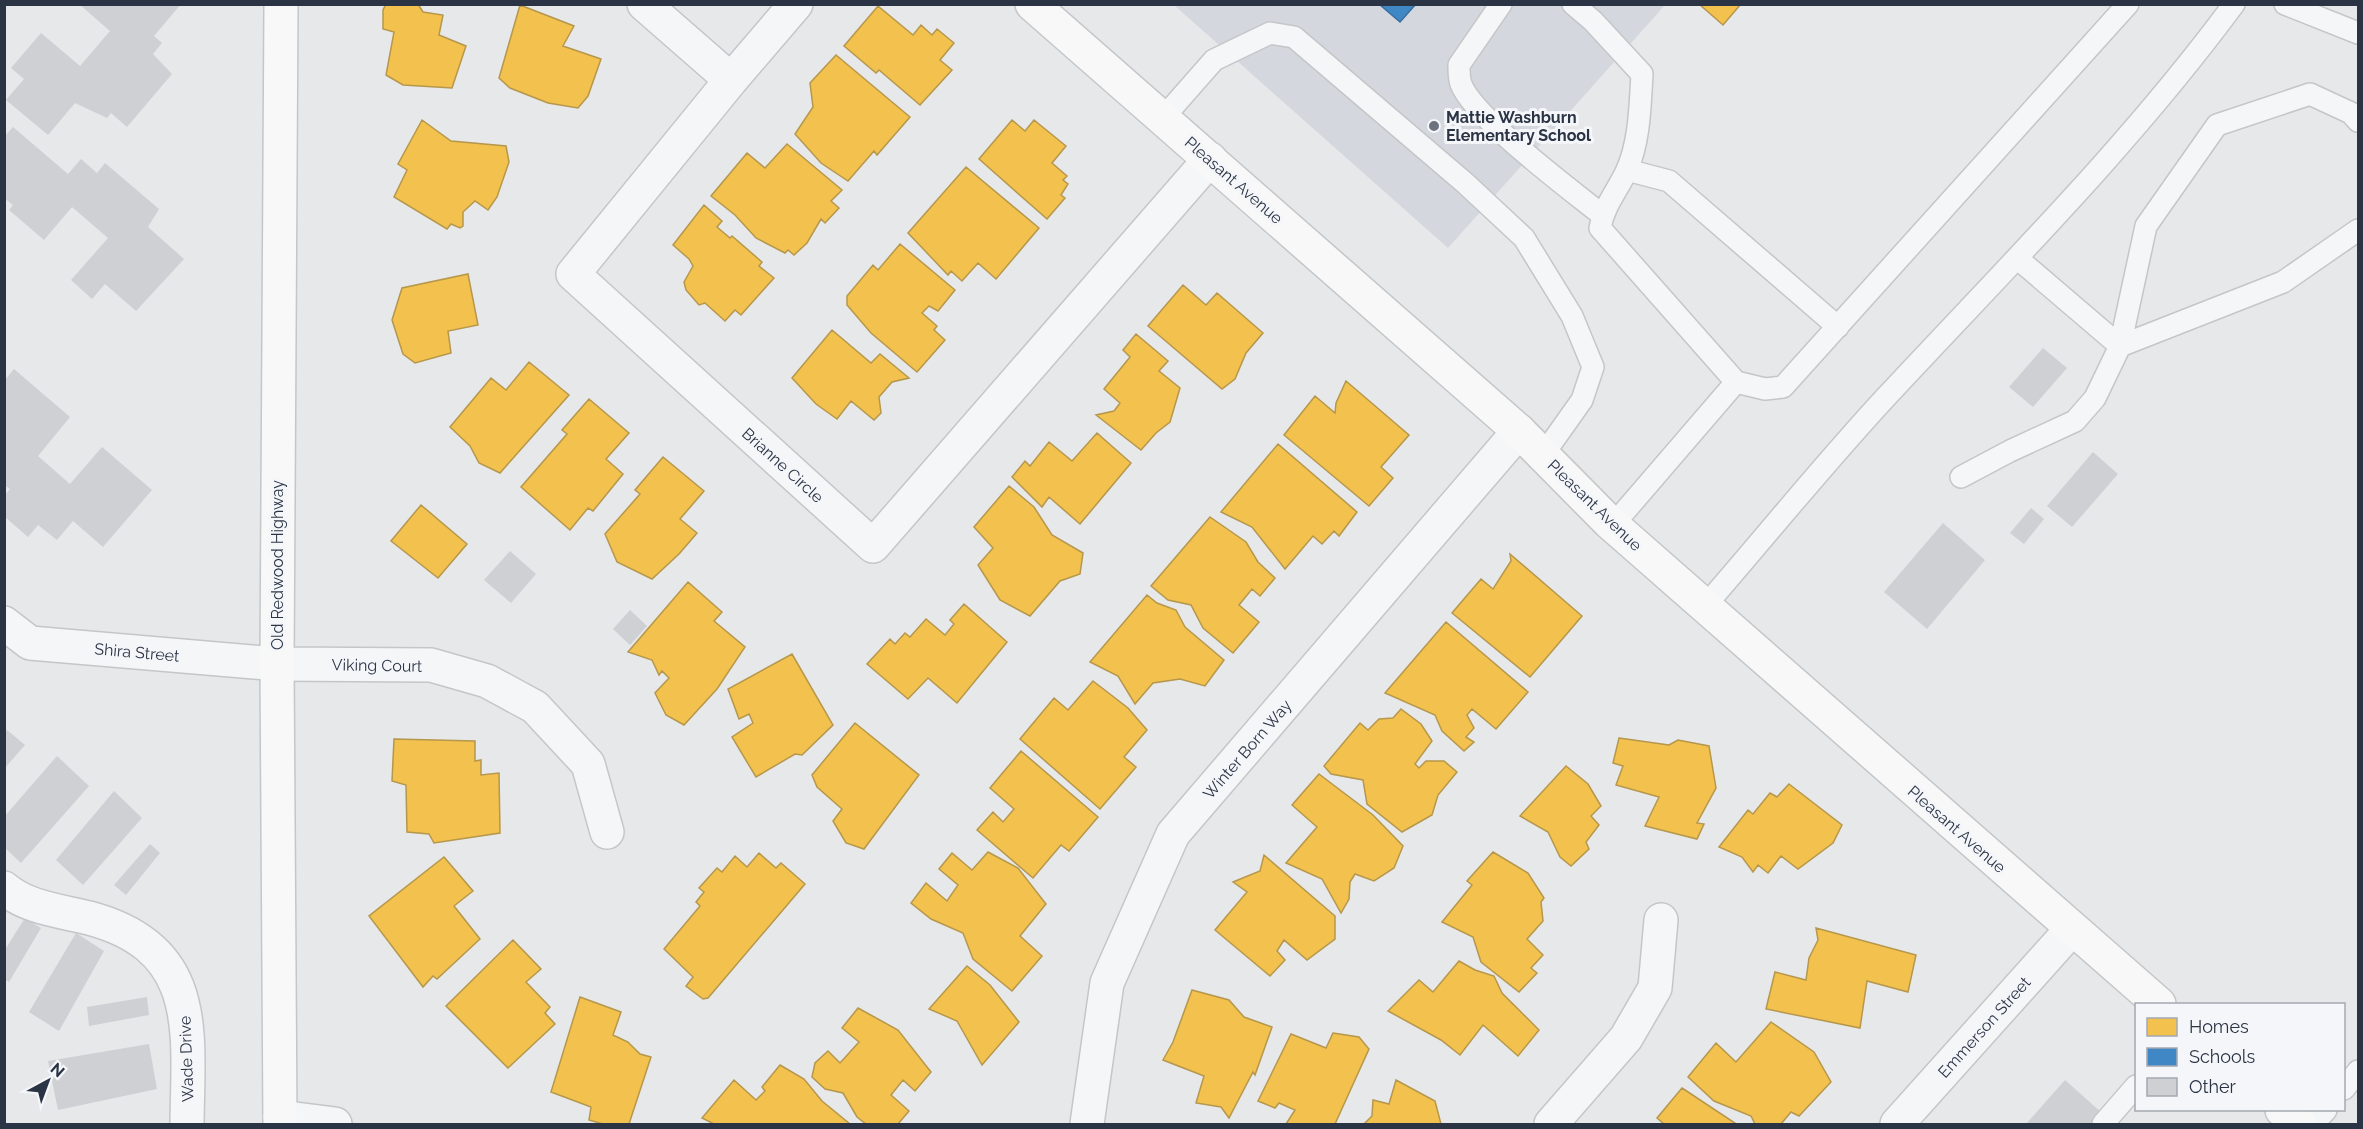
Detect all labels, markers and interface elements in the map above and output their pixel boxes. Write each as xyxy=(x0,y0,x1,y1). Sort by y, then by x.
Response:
place label: Mattie Washburn Elementary School xyxy=(1446,108,1592,145)
marker: Mattie Washburn Elementary School xyxy=(1427,119,1441,133)
street label: Pleasant Avenue xyxy=(1181,133,1286,228)
street label: Brianne Circle xyxy=(738,424,827,507)
street label: Pleasant Avenue xyxy=(1544,456,1646,555)
street label: Old Redwood Highway xyxy=(268,480,287,650)
street label: Shira Street xyxy=(94,639,181,666)
street label: Viking Court xyxy=(332,655,423,676)
street label: Winter Born Way xyxy=(1199,696,1296,803)
street label: Pleasant Avenue xyxy=(1904,782,2009,877)
street label: Emmerson Street xyxy=(1934,973,2035,1082)
legend xyxy=(2135,1003,2345,1111)
street label: Wade Drive xyxy=(176,1016,197,1102)
text: Homes xyxy=(2189,1016,2249,1037)
text: Schools xyxy=(2189,1046,2256,1067)
north arrow xyxy=(18,1051,78,1111)
text: N xyxy=(47,1059,68,1081)
text: Other xyxy=(2189,1076,2237,1097)

